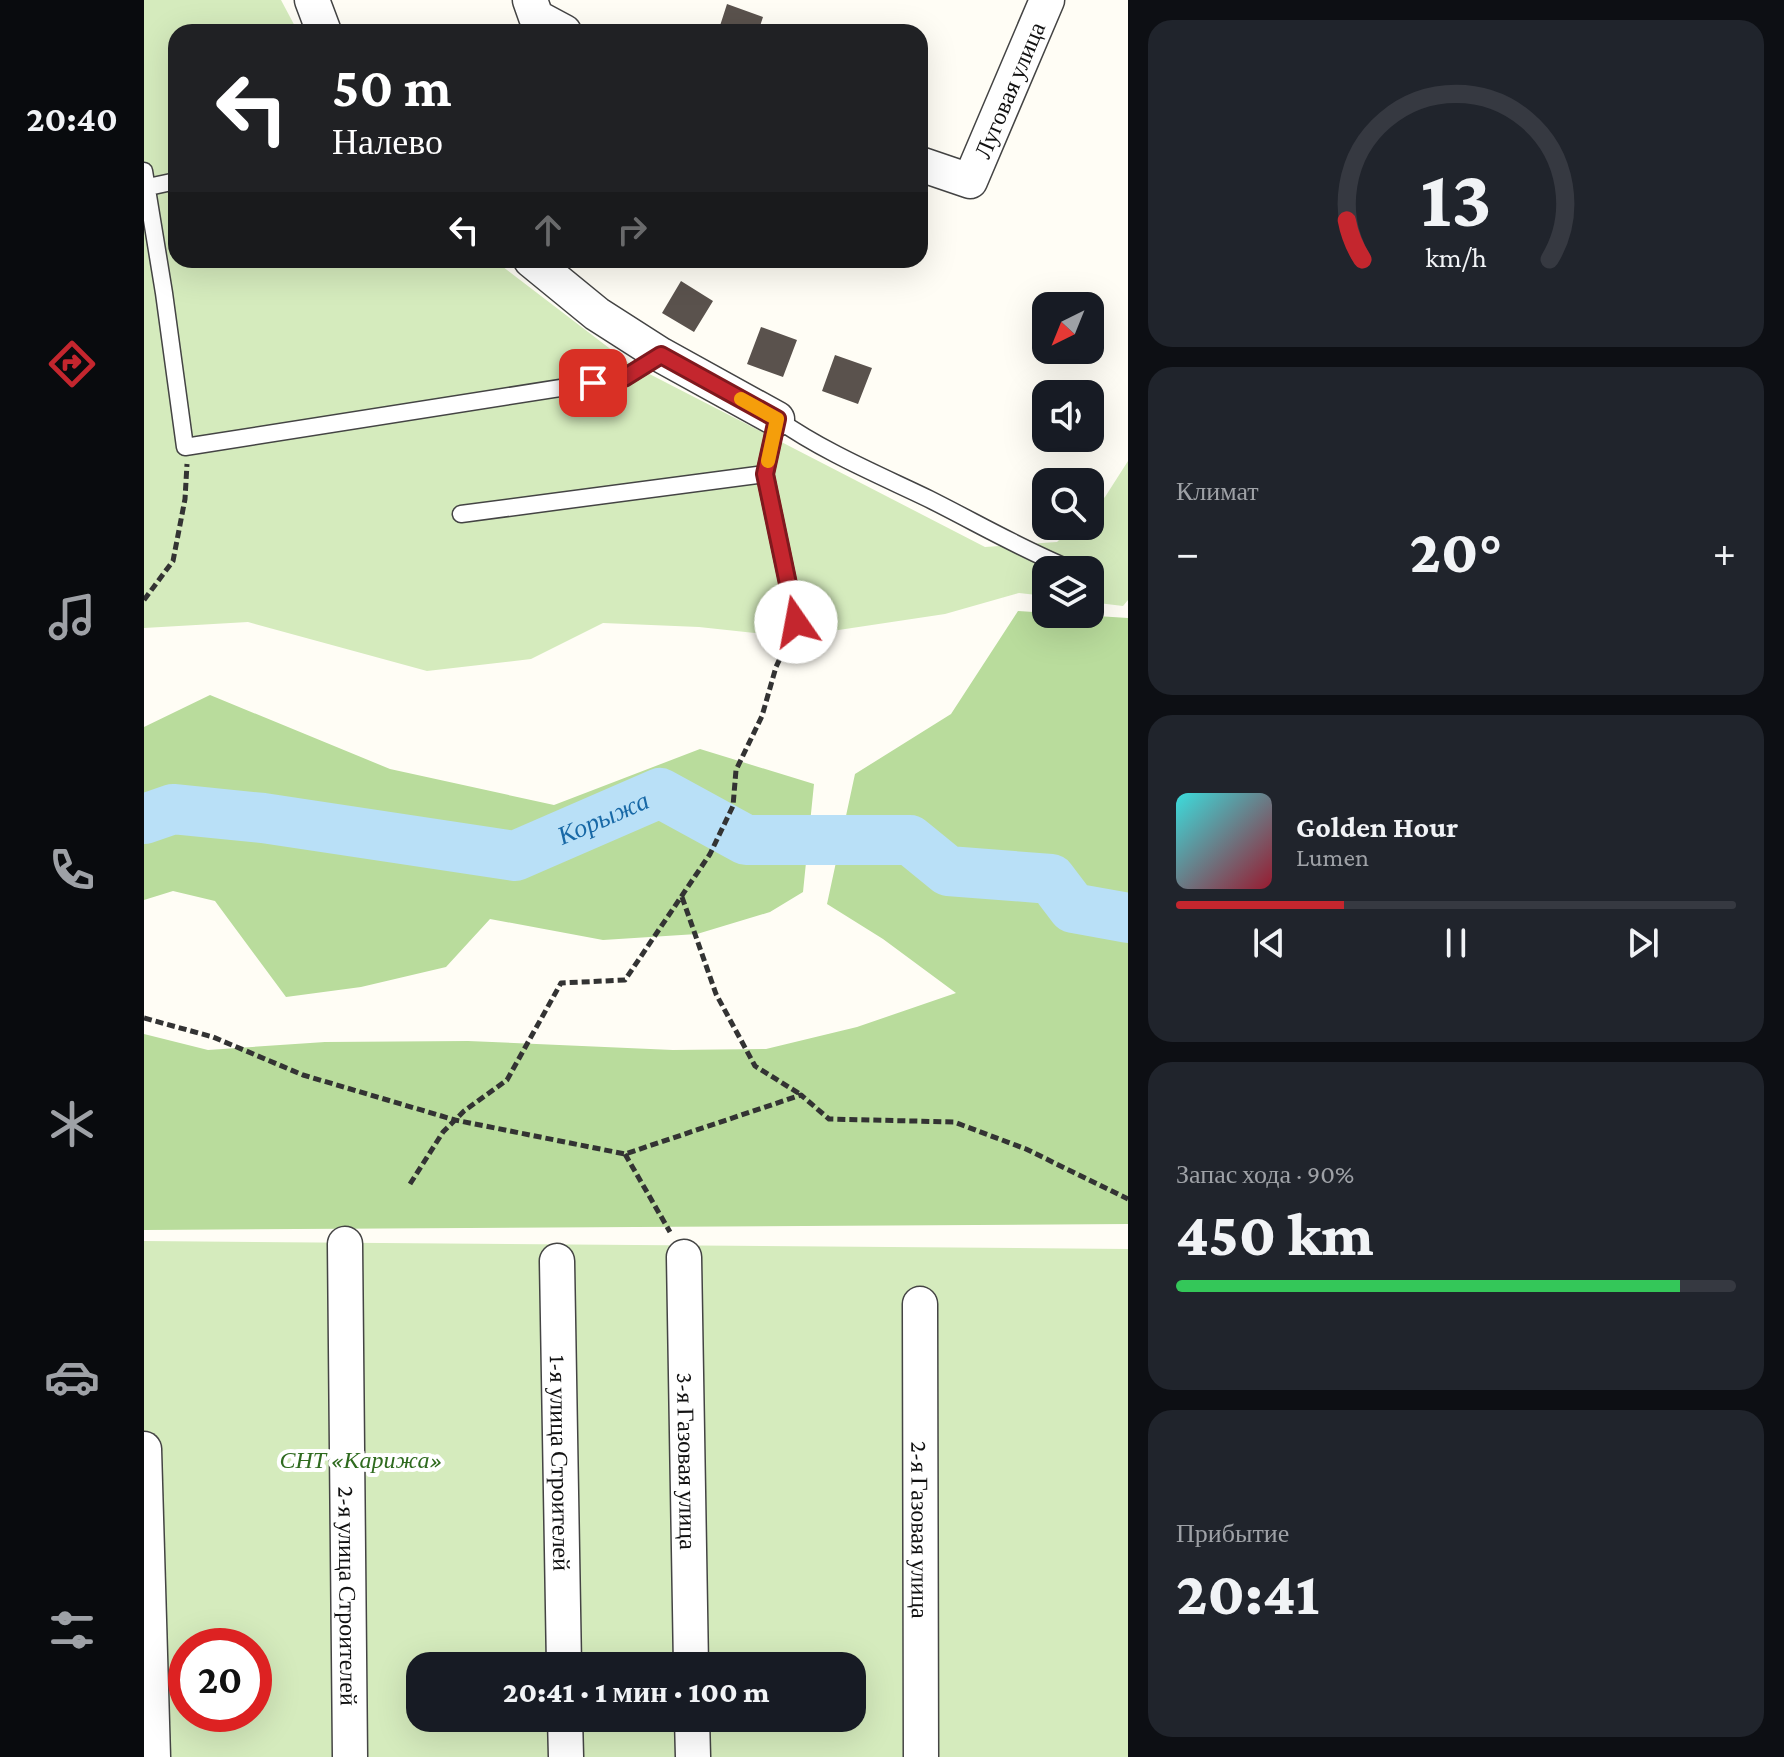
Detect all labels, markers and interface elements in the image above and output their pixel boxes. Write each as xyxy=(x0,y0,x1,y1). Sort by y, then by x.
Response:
street label: Луговая улица xyxy=(968,17,1050,162)
icon: left xyxy=(200,56,304,160)
text: 50 m xyxy=(332,56,452,118)
text: 20:40 xyxy=(26,99,118,139)
text: Налево xyxy=(332,122,443,162)
text: 13 xyxy=(1420,150,1492,243)
icon: left xyxy=(442,208,486,252)
icon: ahead xyxy=(526,208,570,252)
icon: right xyxy=(610,208,654,252)
text: km/h xyxy=(1425,241,1487,273)
north arrow xyxy=(1032,292,1104,364)
map controls xyxy=(1032,292,1104,628)
icon: directions xyxy=(44,336,100,392)
pin xyxy=(559,349,627,417)
icon: arrive xyxy=(571,361,615,405)
button: sound xyxy=(1032,380,1104,452)
button: search xyxy=(1032,468,1104,540)
text: Климат xyxy=(1176,477,1259,506)
text: 20° xyxy=(1409,518,1503,585)
text: − xyxy=(1176,528,1199,576)
text: + xyxy=(1713,528,1736,576)
button: layers xyxy=(1032,556,1104,628)
position arrow xyxy=(754,580,838,664)
icon: music xyxy=(44,589,100,645)
water label: Корыжа xyxy=(552,785,653,851)
text: Golden Hour xyxy=(1296,810,1458,843)
icon: phone xyxy=(44,842,100,898)
text: Lumen xyxy=(1296,843,1369,872)
icon: previous xyxy=(1247,921,1291,965)
icon: pause xyxy=(1434,921,1478,965)
icon: next xyxy=(1621,921,1665,965)
icon: climate xyxy=(44,1096,100,1152)
text: Запас хода · 90% xyxy=(1176,1160,1354,1189)
text: 450 km xyxy=(1176,1201,1374,1268)
icon: car xyxy=(44,1349,100,1405)
street label: 1-я улица Строителей xyxy=(545,1355,576,1571)
street label: 3-я Газовая улица xyxy=(672,1372,703,1550)
street label: 2-я Газовая улица xyxy=(907,1441,934,1619)
park label: СНТ «Карижа» xyxy=(279,1446,443,1473)
street label: 2-я улица Строителей xyxy=(334,1486,363,1706)
text: Прибытие xyxy=(1176,1519,1289,1548)
text: 20:41 xyxy=(1176,1560,1319,1627)
icon: filters xyxy=(44,1602,100,1658)
speed limit sign: 20 xyxy=(168,1628,272,1732)
text: 20:41 · 1 мин · 100 m xyxy=(503,1675,769,1708)

